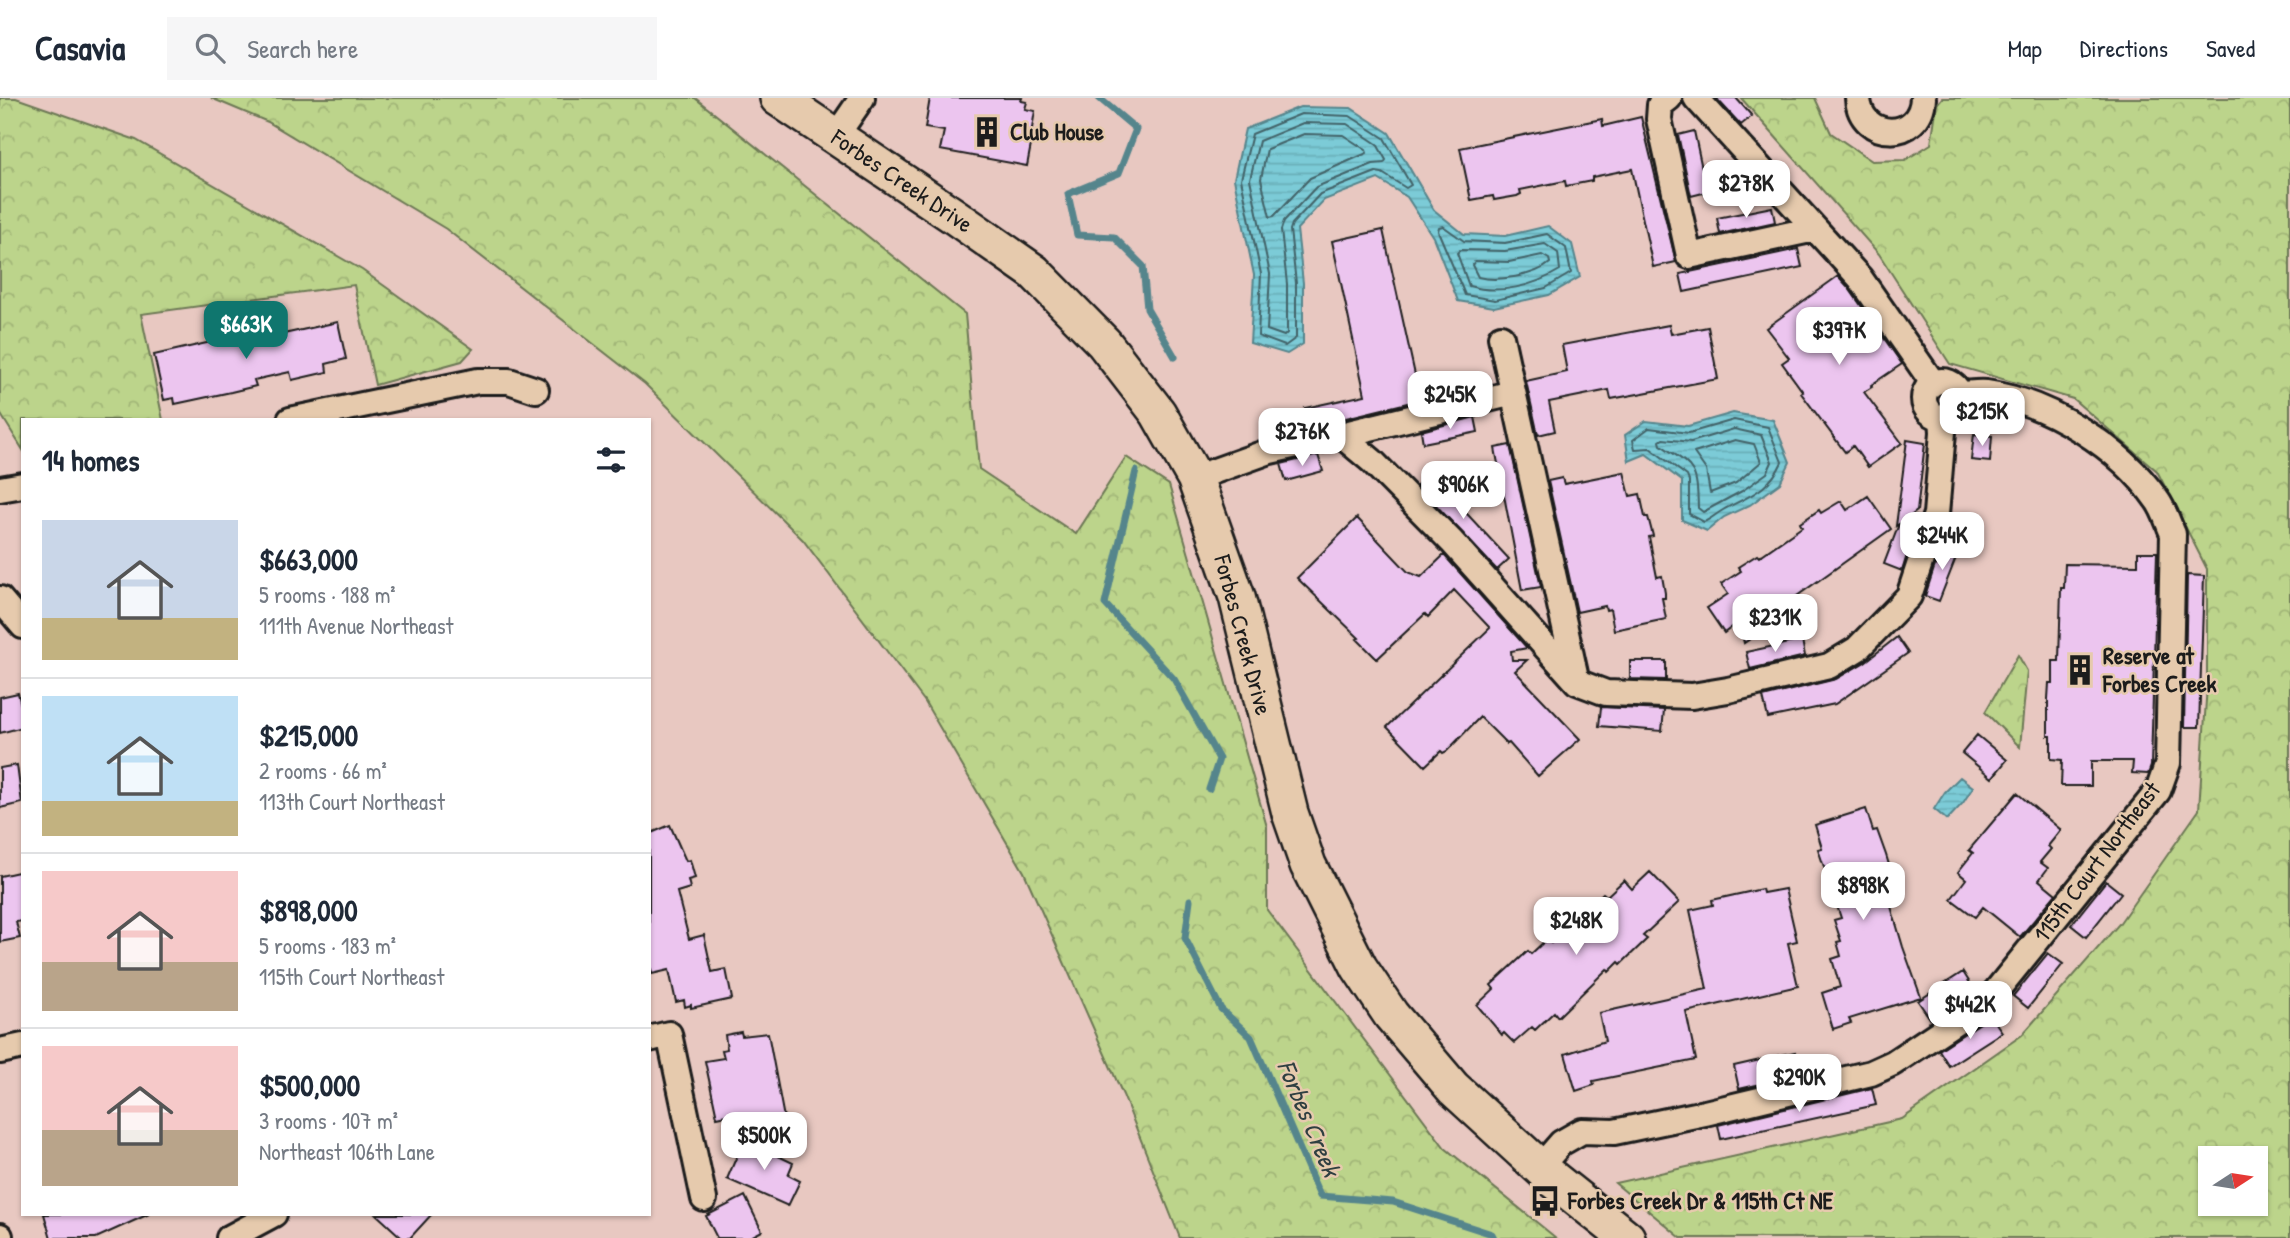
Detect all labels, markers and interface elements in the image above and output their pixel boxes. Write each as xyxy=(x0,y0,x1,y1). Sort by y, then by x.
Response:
search box xyxy=(167,17,657,80)
text: Casavia xyxy=(35,26,125,70)
icon: search xyxy=(191,29,229,67)
text: Search here xyxy=(247,31,358,66)
text: Map xyxy=(2008,32,2042,64)
text: Directions xyxy=(2080,32,2168,64)
text: Saved xyxy=(2206,32,2255,64)
building icon: Club House xyxy=(970,115,1004,149)
place label: Club House xyxy=(1010,115,1104,147)
street label: Forbes Creek Drive xyxy=(825,120,980,240)
pin: $278K xyxy=(1697,160,1795,220)
text: $278K xyxy=(1718,167,1774,198)
pin: $663K xyxy=(197,302,295,361)
text: $663K xyxy=(220,308,272,339)
pin: $397K xyxy=(1790,308,1888,367)
text: $397K xyxy=(1812,314,1866,345)
pin: $245K xyxy=(1401,372,1499,431)
text: $245K xyxy=(1424,378,1476,409)
pin: $215K xyxy=(1933,388,2031,448)
text: $215K xyxy=(1956,395,2008,426)
pin: $276K xyxy=(1253,408,1351,468)
text: $276K xyxy=(1274,415,1330,446)
text: 14 homes xyxy=(42,440,140,480)
icon: filters xyxy=(592,441,630,479)
pin: $906K xyxy=(1414,462,1512,521)
text: $906K xyxy=(1437,468,1489,499)
pin: $244K xyxy=(1893,512,1991,572)
text: $244K xyxy=(1916,519,1968,550)
text: $663,000 xyxy=(259,539,358,579)
icon: home xyxy=(98,548,182,632)
street label: Forbes Creek Drive xyxy=(1207,550,1281,719)
text: 5 rooms · 188 m² xyxy=(259,579,396,610)
pin: $231K xyxy=(1726,594,1824,654)
text: $231K xyxy=(1748,601,1802,632)
text: 111th Avenue Northeast xyxy=(259,610,453,641)
place label: Reserve at Forbes Creek xyxy=(2102,639,2217,699)
building icon: Reserve at Forbes Creek xyxy=(2063,653,2097,687)
text: $215,000 xyxy=(259,715,358,755)
icon: home xyxy=(98,724,182,808)
text: 2 rooms · 66 m² xyxy=(259,755,387,786)
street label: 115th Court Northeast xyxy=(2025,774,2168,948)
text: 113th Court Northeast xyxy=(259,786,445,817)
pin: $898K xyxy=(1814,862,1912,922)
text: $898K xyxy=(1837,869,1889,900)
text: $898,000 xyxy=(259,890,358,930)
pin: $248K xyxy=(1527,898,1625,957)
icon: home xyxy=(98,899,182,983)
text: $248K xyxy=(1549,904,1603,935)
text: 5 rooms · 183 m² xyxy=(259,930,396,961)
text: 115th Court Northeast xyxy=(259,961,444,992)
pin: $442K xyxy=(1921,982,2019,1041)
text: $442K xyxy=(1944,988,1996,1019)
water label: Forbes Creek xyxy=(1269,1054,1350,1183)
pin: $290K xyxy=(1750,1054,1848,1114)
text: $290K xyxy=(1772,1061,1826,1092)
text: $500,000 xyxy=(259,1065,360,1105)
icon: home xyxy=(98,1074,182,1158)
text: 3 rooms · 107 m² xyxy=(259,1105,398,1136)
pin: $500K xyxy=(715,1112,813,1172)
text: $500K xyxy=(737,1119,791,1150)
text: Northeast 106th Lane xyxy=(259,1136,435,1167)
north arrow xyxy=(2198,1146,2268,1216)
map controls xyxy=(2198,1146,2268,1216)
bus stop icon: Forbes Creek Dr & 115th Ct NE xyxy=(1528,1184,1562,1218)
place label: Forbes Creek Dr & 115th Ct NE xyxy=(1567,1184,1834,1216)

